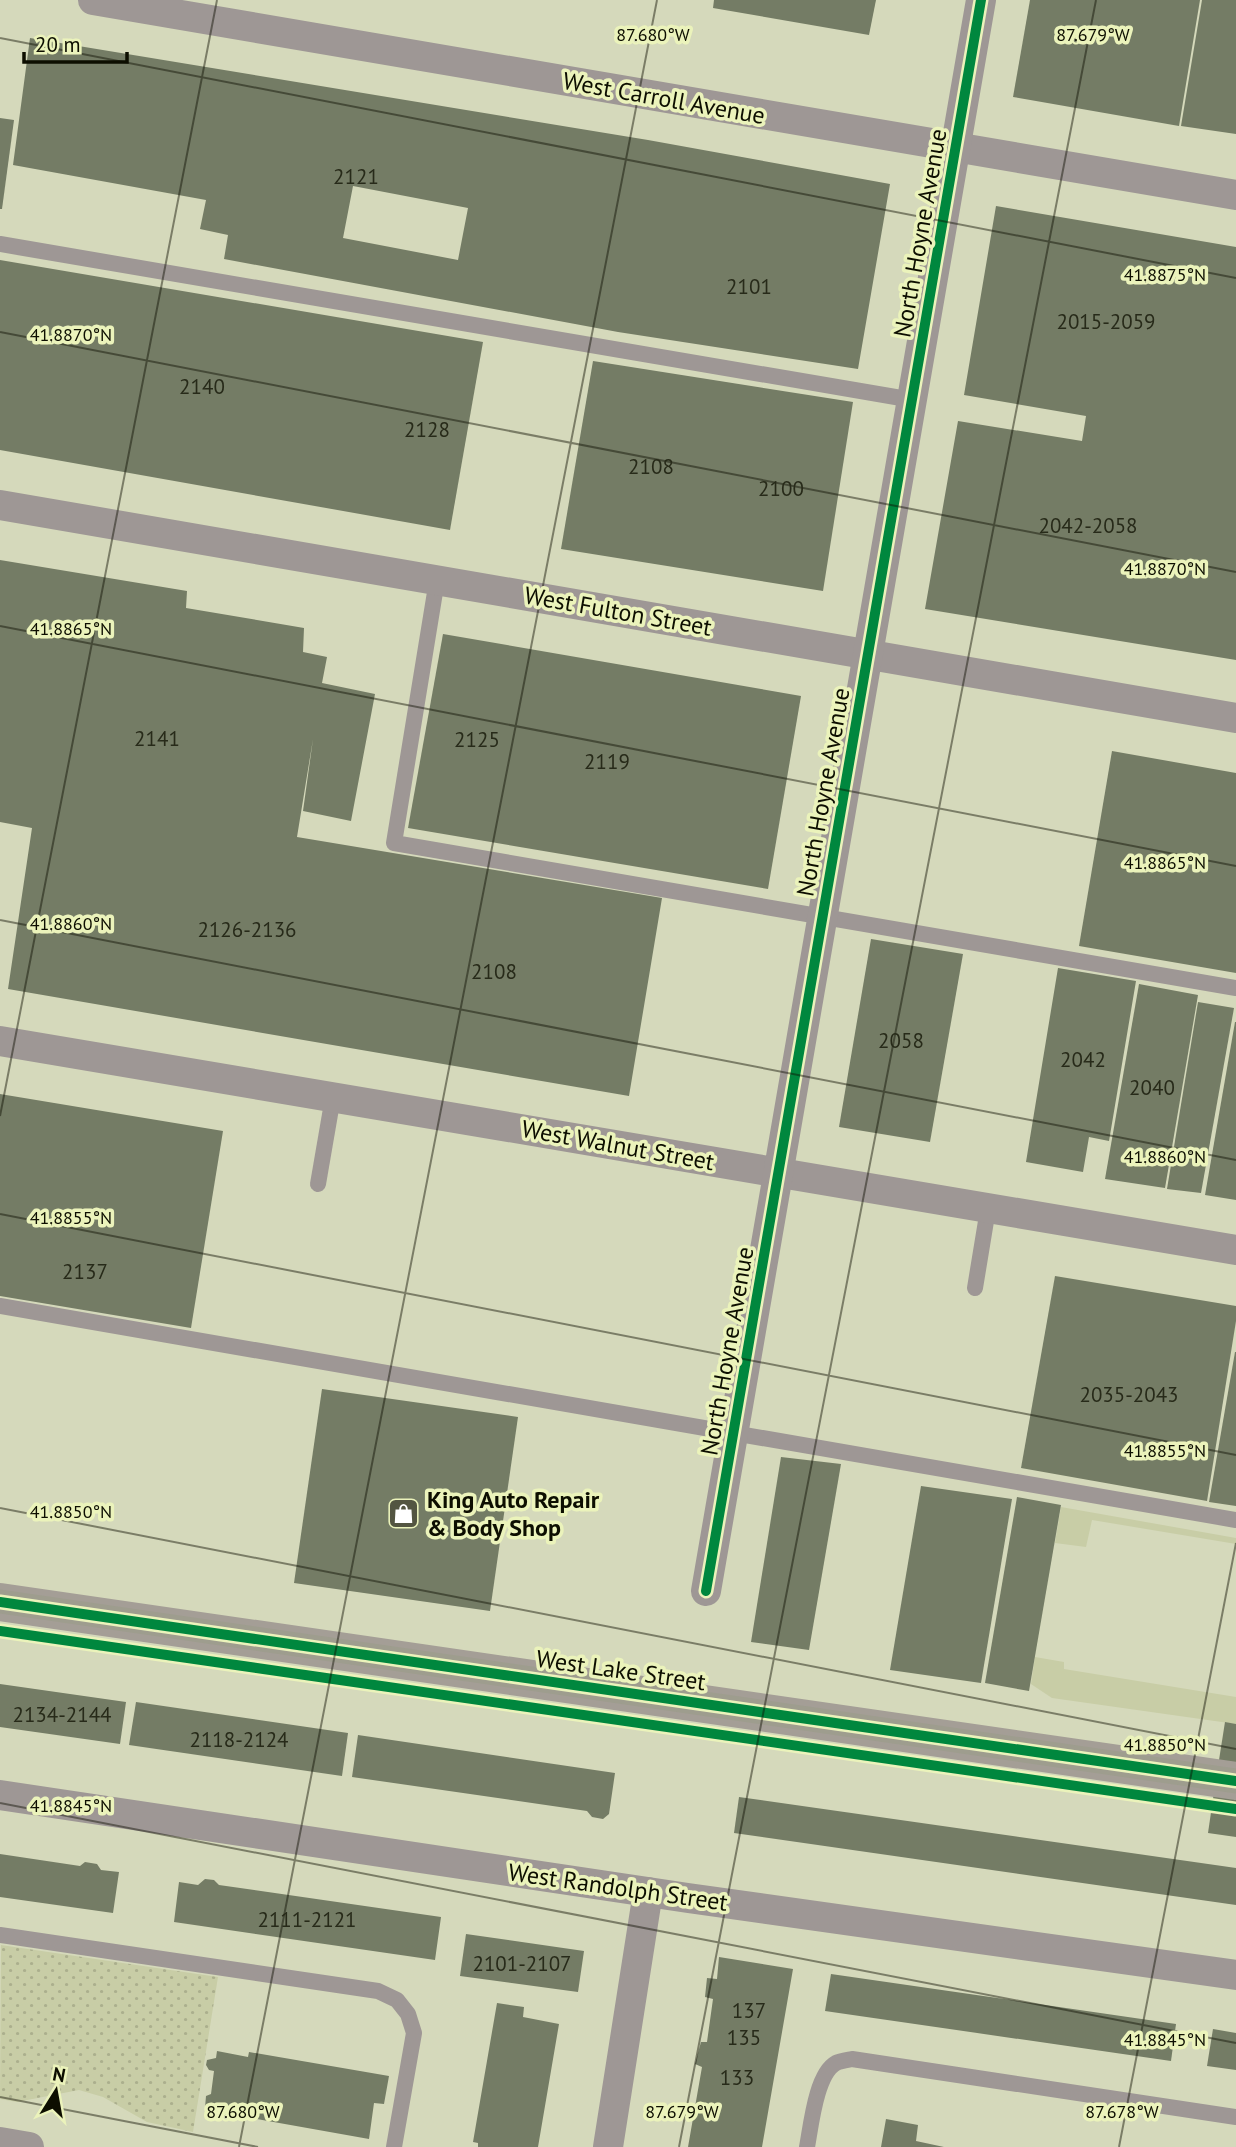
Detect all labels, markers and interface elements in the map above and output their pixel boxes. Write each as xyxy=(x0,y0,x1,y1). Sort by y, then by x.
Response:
scale bar xyxy=(24,21,128,65)
text: 87.680°W xyxy=(616,23,690,46)
text: 87.679°W xyxy=(1056,23,1130,46)
text: 20 m xyxy=(35,31,81,58)
street label: West Carroll Avenue xyxy=(561,65,767,131)
street label: North Hoyne Avenue xyxy=(886,126,954,340)
house number: 2121 xyxy=(333,163,379,190)
text: 41.8875°N xyxy=(1124,263,1206,286)
house number: 2101 xyxy=(726,273,772,300)
house number: 2015-2059 xyxy=(1056,308,1156,335)
text: 41.8870°N xyxy=(30,323,112,346)
house number: 2140 xyxy=(179,373,225,400)
house number: 2128 xyxy=(404,416,450,443)
house number: 2108 xyxy=(628,453,674,480)
house number: 2100 xyxy=(758,475,804,502)
house number: 2042-2058 xyxy=(1038,512,1138,539)
text: 41.8870°N xyxy=(1124,557,1206,580)
street label: West Fulton Street xyxy=(522,579,714,643)
text: 41.8865°N xyxy=(30,617,112,640)
street label: North Hoyne Avenue xyxy=(789,685,857,899)
house number: 2141 xyxy=(134,725,180,752)
house number: 2125 xyxy=(454,726,500,753)
house number: 2119 xyxy=(584,748,630,775)
text: 41.8865°N xyxy=(1124,851,1206,874)
text: 41.8860°N xyxy=(30,912,112,935)
house number: 2126-2136 xyxy=(197,916,297,943)
house number: 2108 xyxy=(471,958,517,985)
house number: 2058 xyxy=(878,1027,924,1054)
house number: 2042 xyxy=(1060,1046,1106,1073)
house number: 2040 xyxy=(1129,1074,1175,1101)
street label: West Walnut Street xyxy=(519,1113,717,1177)
text: 41.8860°N xyxy=(1124,1145,1206,1168)
text: 41.8855°N xyxy=(30,1206,112,1229)
street label: North Hoyne Avenue xyxy=(693,1244,761,1458)
house number: 2137 xyxy=(62,1258,108,1285)
house number: 2035-2043 xyxy=(1079,1381,1179,1408)
text: 41.8855°N xyxy=(1124,1439,1206,1462)
place label: King Auto Repair & Body Shop xyxy=(427,1484,600,1543)
shop icon: King Auto Repair & Body Shop xyxy=(387,1496,421,1530)
text: 41.8850°N xyxy=(30,1500,112,1523)
street label: West Lake Street xyxy=(534,1643,708,1697)
house number: 2134-2144 xyxy=(12,1701,112,1728)
house number: 2118-2124 xyxy=(189,1726,289,1753)
text: 41.8850°N xyxy=(1124,1733,1206,1756)
text: 41.8845°N xyxy=(30,1794,112,1817)
street label: West Randolph Street xyxy=(506,1856,730,1918)
house number: 2111-2121 xyxy=(257,1906,357,1933)
house number: 2101-2107 xyxy=(472,1950,572,1977)
house number: 137 xyxy=(732,1997,766,2024)
house number: 135 xyxy=(727,2024,761,2051)
text: 41.8845°N xyxy=(1124,2028,1206,2051)
north arrow xyxy=(21,2056,91,2126)
text: N xyxy=(51,2061,68,2087)
house number: 133 xyxy=(720,2064,754,2091)
text: 87.680°W xyxy=(206,2100,280,2123)
text: 87.679°W xyxy=(645,2100,719,2123)
text: 87.678°W xyxy=(1085,2100,1159,2123)

